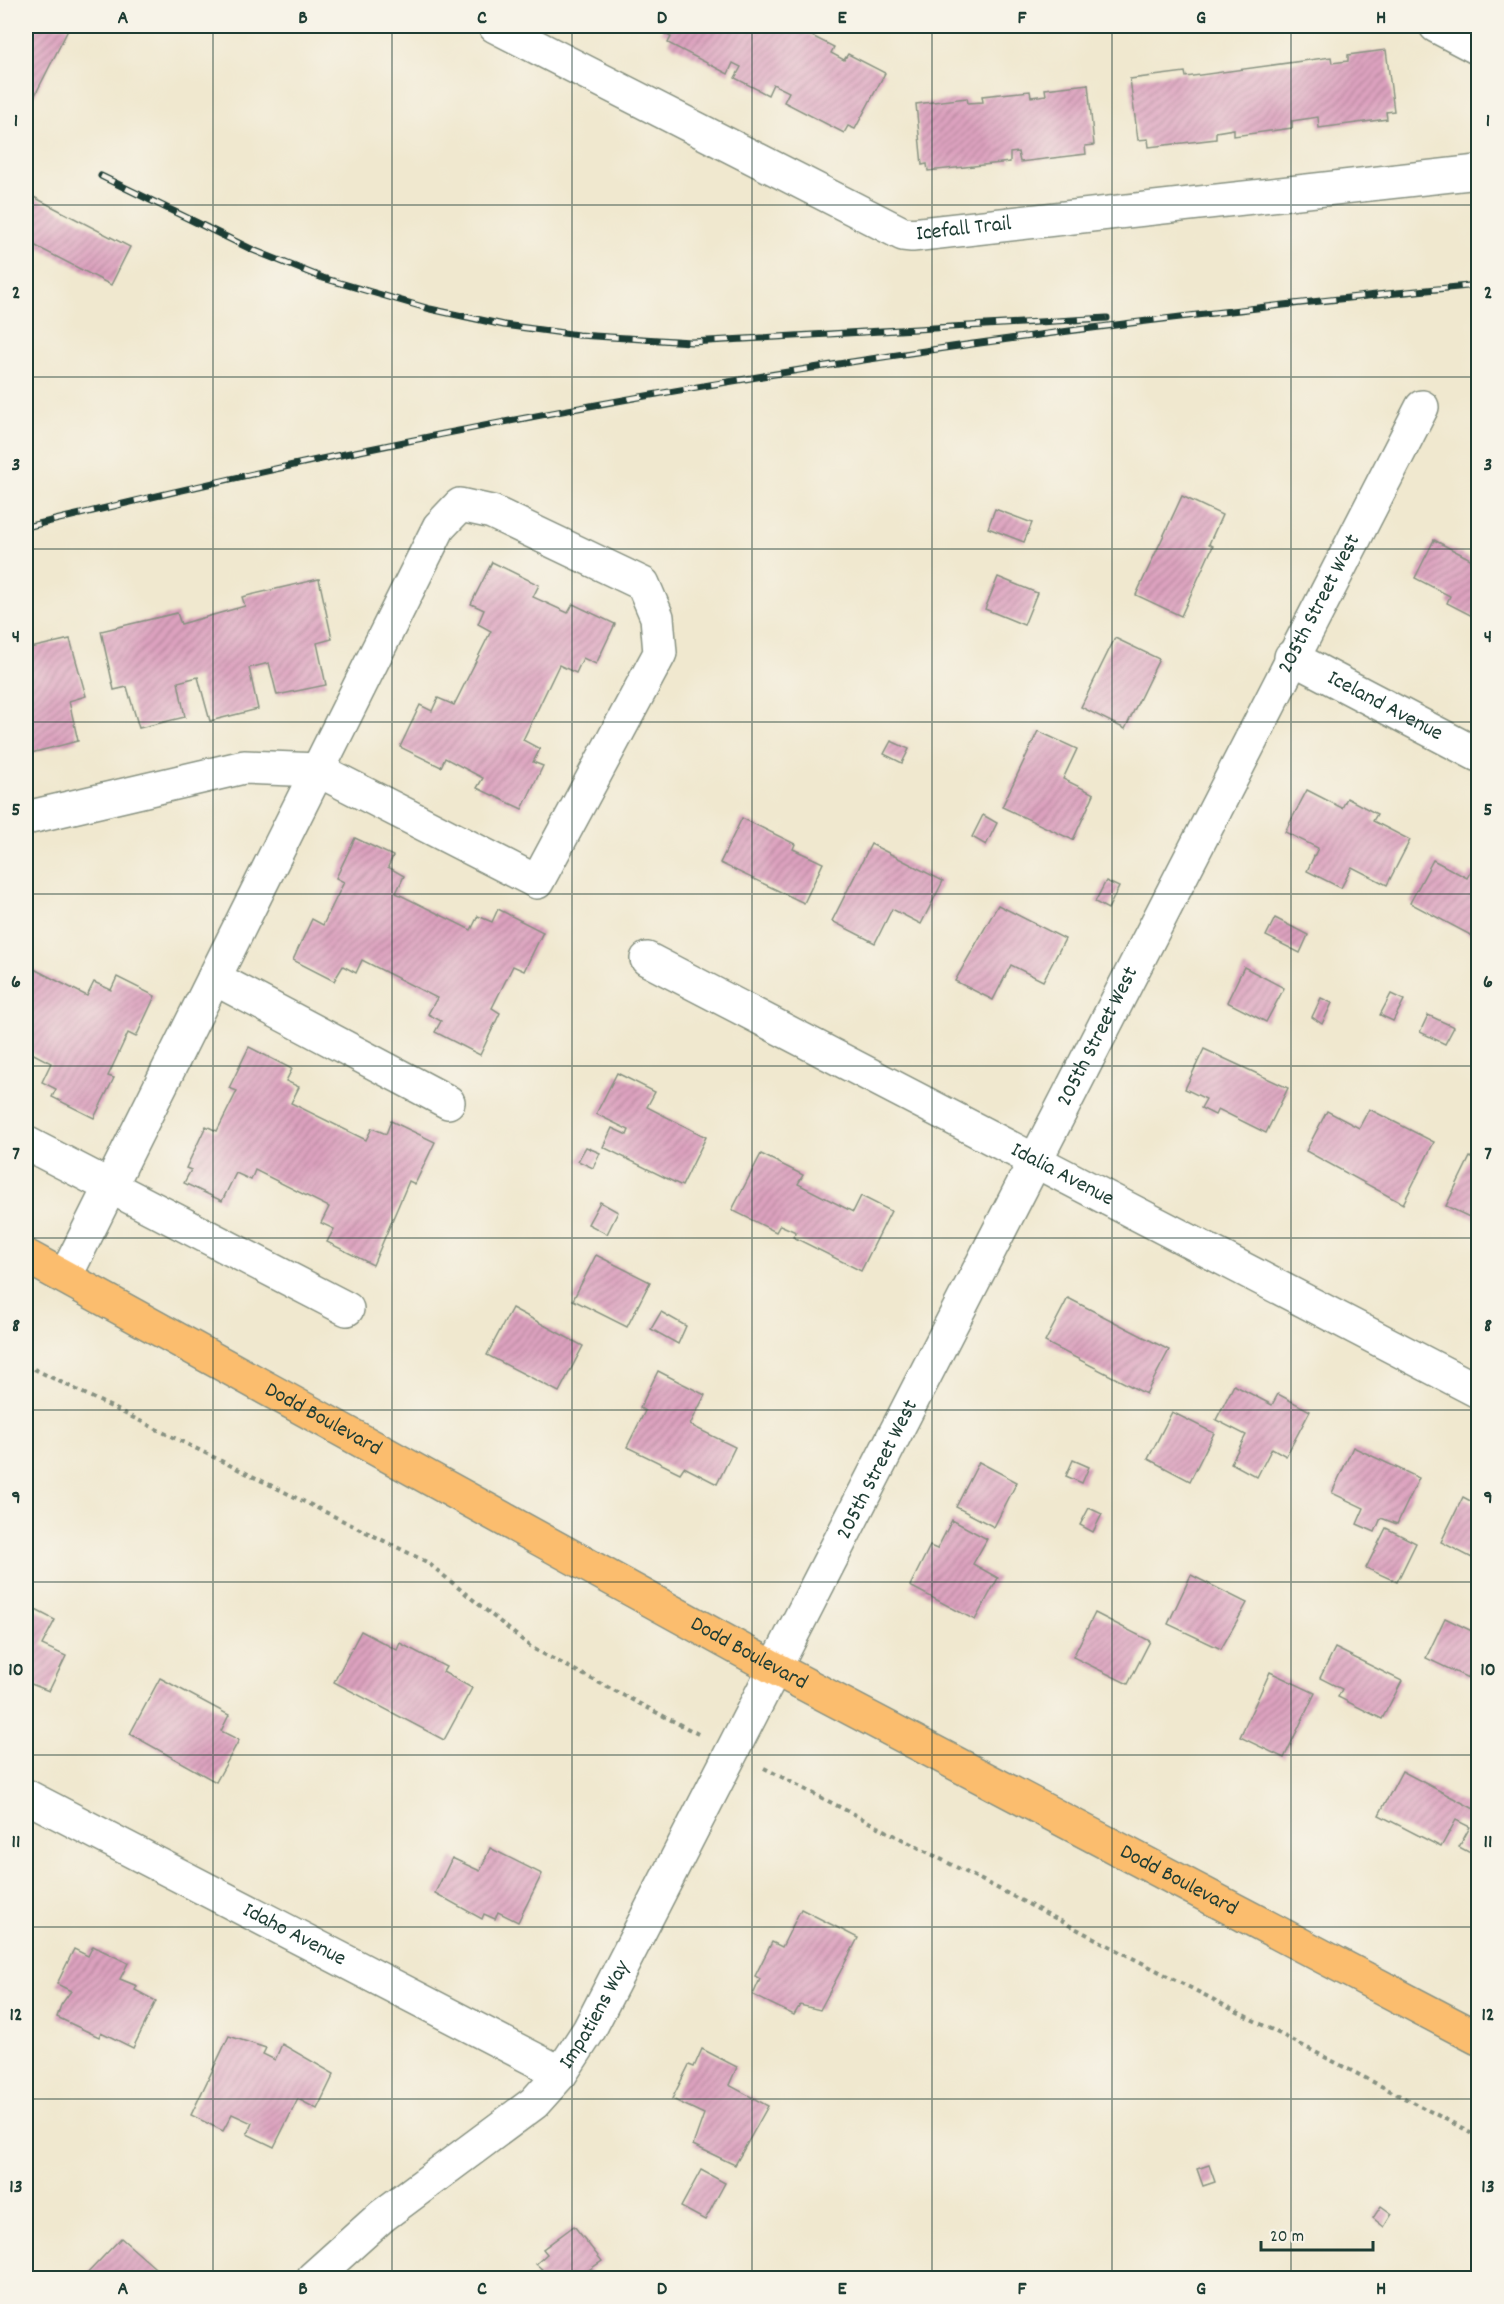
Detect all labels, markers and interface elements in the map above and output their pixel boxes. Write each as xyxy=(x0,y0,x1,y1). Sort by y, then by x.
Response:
text: A xyxy=(118,5,129,33)
text: B xyxy=(298,5,308,33)
text: C xyxy=(477,5,487,33)
text: D xyxy=(657,5,668,33)
text: E xyxy=(837,5,847,33)
text: F xyxy=(1018,5,1028,33)
text: G xyxy=(1196,5,1206,33)
text: H xyxy=(1376,5,1386,33)
text: 1 xyxy=(14,108,18,136)
text: 1 xyxy=(1486,108,1490,136)
street label: Icefall Trail xyxy=(914,209,1013,250)
text: 2 xyxy=(12,280,20,308)
text: 2 xyxy=(1484,280,1492,308)
text: 3 xyxy=(12,452,20,480)
text: 3 xyxy=(1484,452,1492,480)
street label: 205th Street West xyxy=(1271,529,1369,679)
text: 4 xyxy=(12,624,20,652)
text: 4 xyxy=(1484,624,1492,652)
street label: Iceland Avenue xyxy=(1322,663,1448,749)
text: 5 xyxy=(11,797,21,825)
text: 5 xyxy=(1483,797,1493,825)
street label: 205th Street West xyxy=(1049,961,1147,1112)
text: 6 xyxy=(11,969,21,997)
text: 6 xyxy=(1483,969,1493,997)
street label: Idalia Avenue xyxy=(1005,1135,1119,1215)
text: 7 xyxy=(12,1141,20,1169)
text: 7 xyxy=(1484,1141,1492,1169)
text: 8 xyxy=(12,1313,20,1341)
text: 8 xyxy=(1484,1313,1492,1341)
street label: Dodd Boulevard xyxy=(259,1375,387,1464)
street label: 205th Street West xyxy=(829,1394,926,1545)
text: 9 xyxy=(11,1485,21,1513)
text: 9 xyxy=(1483,1485,1493,1513)
street label: Dodd Boulevard xyxy=(684,1609,813,1698)
text: 10 xyxy=(8,1657,24,1685)
text: 10 xyxy=(1480,1657,1496,1685)
text: 11 xyxy=(12,1829,20,1857)
text: 11 xyxy=(1484,1829,1492,1857)
street label: Dodd Boulevard xyxy=(1114,1837,1243,1924)
street label: Idaho Avenue xyxy=(237,1895,351,1975)
street label: Impatiens Way xyxy=(552,1954,639,2075)
text: 12 xyxy=(9,2002,23,2030)
text: 12 xyxy=(1481,2002,1495,2030)
text: 13 xyxy=(9,2174,23,2202)
text: 13 xyxy=(1481,2174,1495,2202)
scale bar xyxy=(1261,2214,1374,2252)
text: 20 m xyxy=(1270,2225,1304,2250)
text: A xyxy=(118,2276,129,2304)
text: B xyxy=(298,2276,308,2304)
text: C xyxy=(477,2276,487,2304)
text: D xyxy=(657,2276,668,2304)
text: E xyxy=(837,2276,847,2304)
text: F xyxy=(1018,2276,1028,2304)
text: G xyxy=(1196,2276,1206,2304)
text: H xyxy=(1376,2276,1386,2304)

